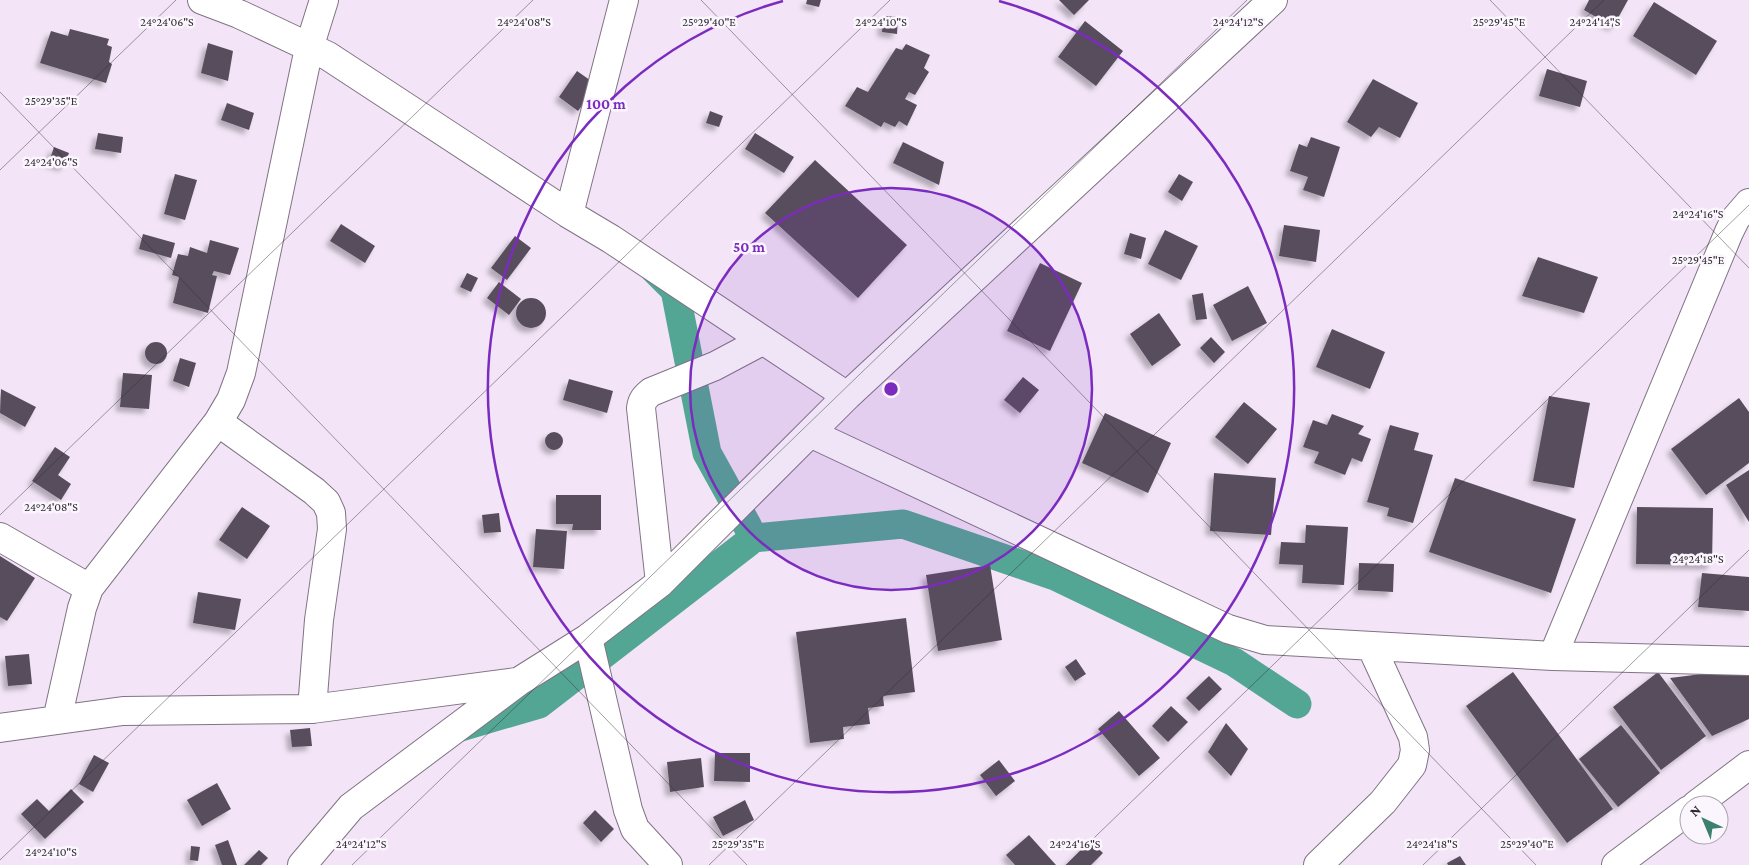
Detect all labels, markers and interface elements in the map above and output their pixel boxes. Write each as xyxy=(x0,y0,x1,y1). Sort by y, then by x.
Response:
text: 24°24'06"S xyxy=(140,15,194,29)
text: 24°24'08"S xyxy=(497,15,551,29)
text: 25°29'40"E xyxy=(682,15,736,29)
text: 24°24'10"S xyxy=(855,15,907,29)
text: 24°24'12"S xyxy=(1213,15,1264,29)
text: 25°29'45"E xyxy=(1473,15,1526,29)
text: 24°24'14"S xyxy=(1570,15,1621,29)
text: 25°29'35"E xyxy=(25,94,78,108)
text: 100 m xyxy=(586,96,626,112)
text: 24°24'06"S xyxy=(24,155,78,169)
text: 24°24'16"S xyxy=(1673,207,1724,221)
text: 50 m xyxy=(733,239,765,255)
text: 25°29'45"E xyxy=(1672,253,1725,267)
centre of rings xyxy=(882,380,900,398)
text: 24°24'08"S xyxy=(24,500,78,514)
text: 24°24'18"S xyxy=(1672,552,1724,566)
north arrow xyxy=(1679,795,1729,845)
text: N xyxy=(1686,801,1704,820)
text: 24°24'12"S xyxy=(336,837,387,851)
text: 25°29'35"E xyxy=(712,837,765,851)
text: 24°24'16"S xyxy=(1050,837,1101,851)
text: 24°24'18"S xyxy=(1406,837,1458,851)
text: 25°29'40"E xyxy=(1500,837,1554,851)
text: 24°24'10"S xyxy=(25,845,77,859)

